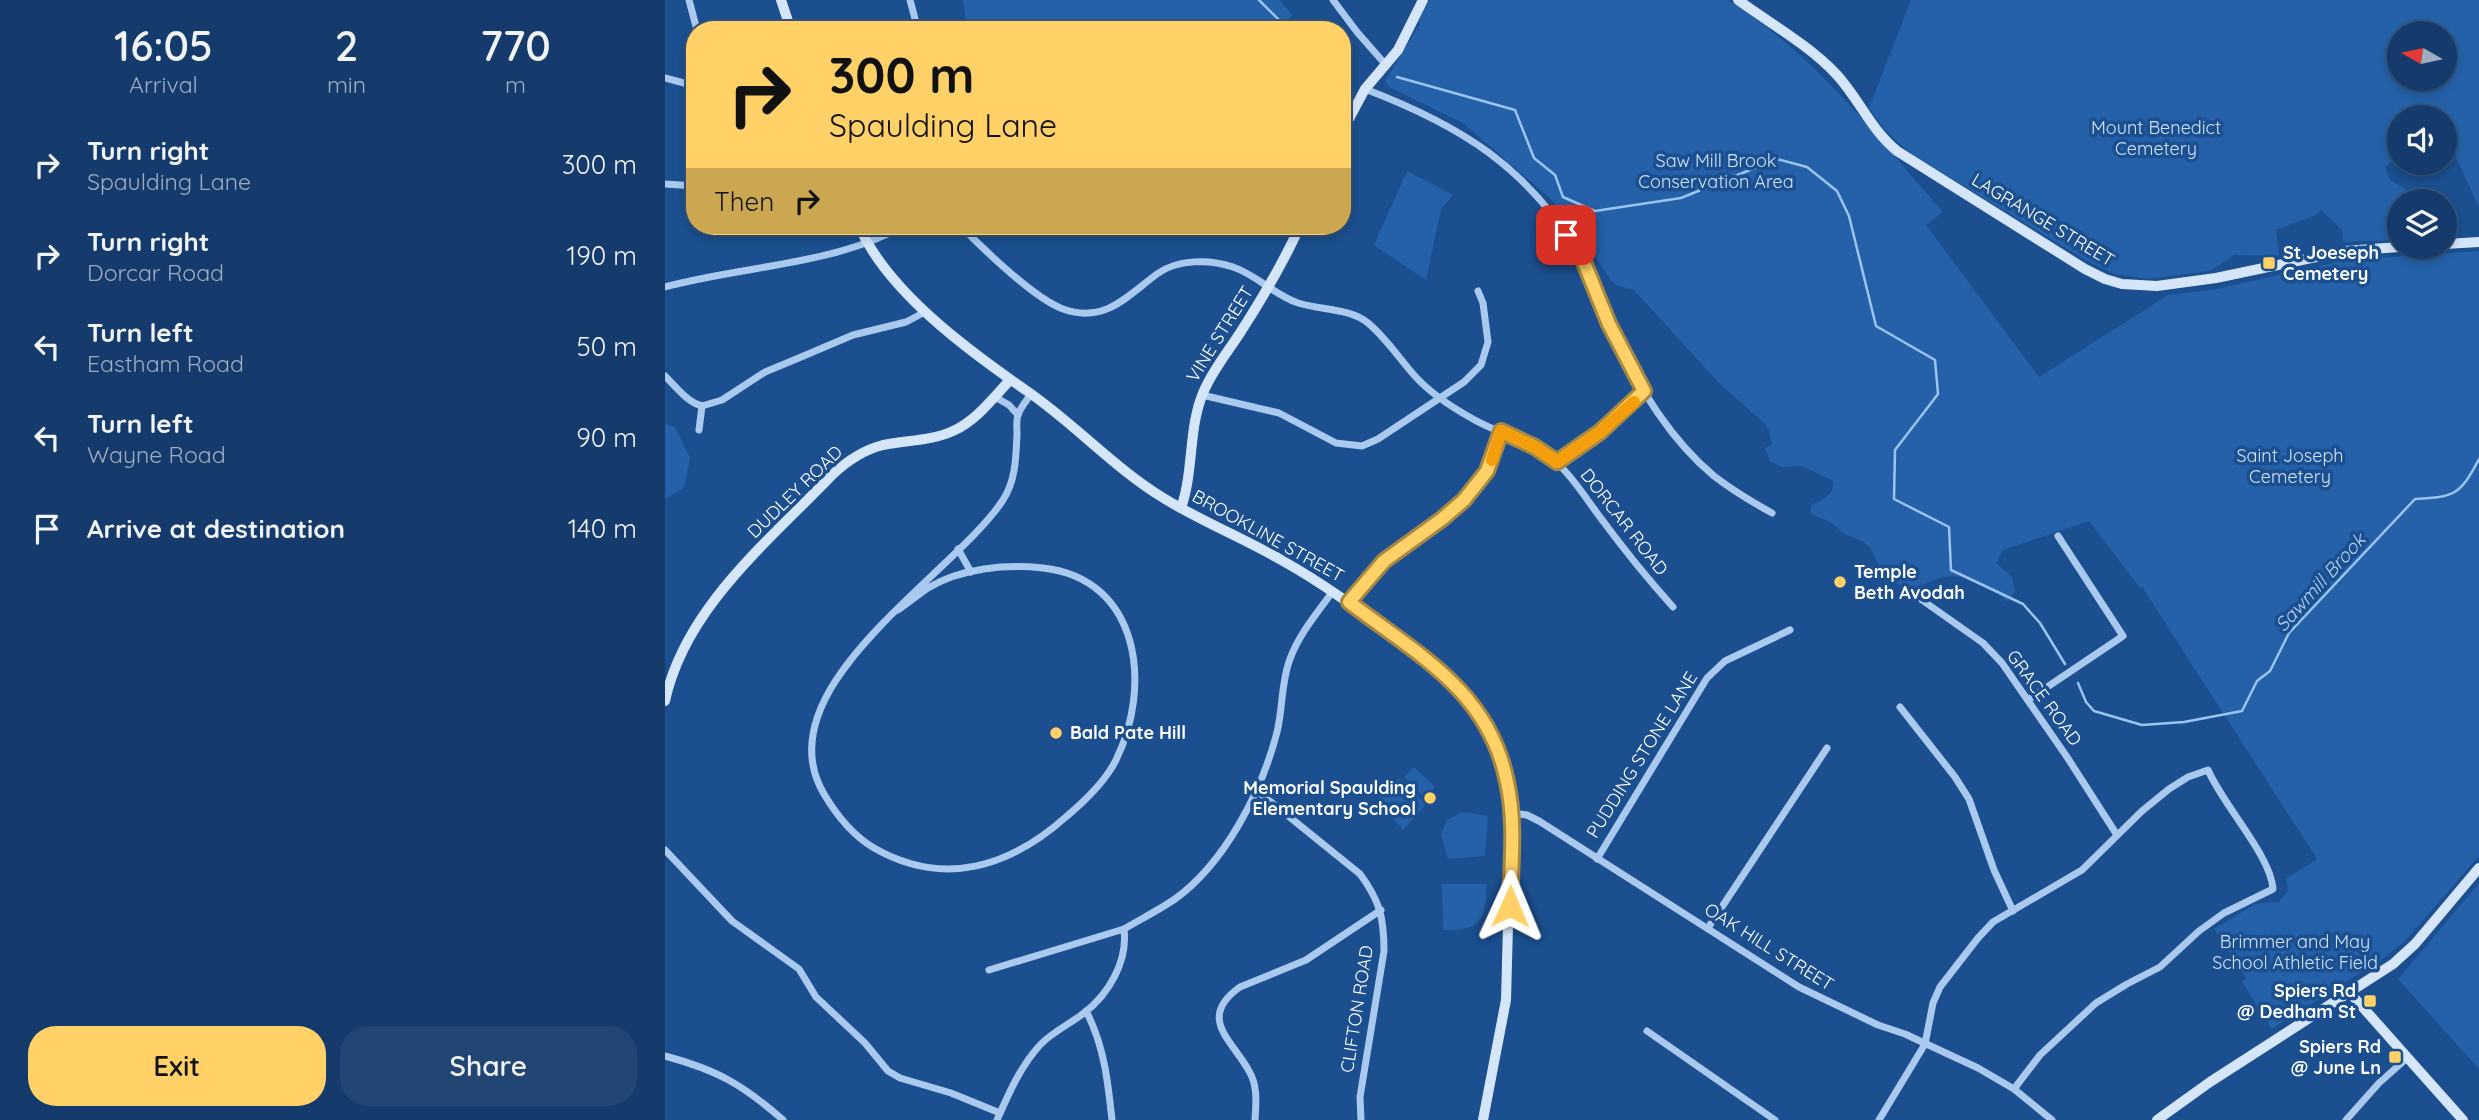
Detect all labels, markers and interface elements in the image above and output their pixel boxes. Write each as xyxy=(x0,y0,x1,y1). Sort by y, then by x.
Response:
text: 16:05 xyxy=(114,19,213,72)
text: 2 xyxy=(335,19,358,72)
text: 770 xyxy=(480,19,551,72)
north arrow xyxy=(2387,21,2457,91)
map controls xyxy=(2387,21,2457,259)
text: 300 m xyxy=(829,44,974,105)
icon: right xyxy=(714,49,805,140)
text: Arrival xyxy=(129,70,198,99)
text: min xyxy=(327,70,366,99)
text: m xyxy=(505,70,526,99)
text: Spaulding Lane xyxy=(829,105,1057,145)
button: sound xyxy=(2387,105,2457,175)
park label: Mount Benedict Cemetery xyxy=(2091,116,2221,160)
text: Turn right xyxy=(87,134,209,167)
icon: right xyxy=(28,146,66,184)
text: 300 m xyxy=(562,148,637,181)
park label: Saw Mill Brook Conservation Area xyxy=(1638,149,1794,193)
text: Spaulding Lane xyxy=(87,167,251,196)
street label: LAGRANGE STREET xyxy=(1968,168,2119,271)
icon: right xyxy=(788,182,826,220)
text: Then xyxy=(714,185,774,218)
button: layers xyxy=(2387,189,2457,259)
pin xyxy=(1536,205,1596,265)
icon: arrive xyxy=(1547,216,1585,254)
text: Turn right xyxy=(87,225,209,258)
icon: right xyxy=(28,237,66,275)
text: 190 m xyxy=(567,239,637,272)
place label: St Joeseph Cemetery xyxy=(2283,241,2379,285)
marker: St Joeseph Cemetery xyxy=(2261,255,2277,271)
text: Dorcar Road xyxy=(87,258,224,287)
street label: VINE STREET xyxy=(1181,281,1258,386)
text: Turn left xyxy=(87,316,194,349)
icon: left xyxy=(28,328,66,366)
text: 50 m xyxy=(577,330,637,363)
text: Eastham Road xyxy=(87,349,244,378)
text: Turn left xyxy=(87,407,194,440)
icon: left xyxy=(28,419,66,457)
text: 90 m xyxy=(576,421,637,454)
text: Wayne Road xyxy=(87,440,226,469)
street label: DUDLEY ROAD xyxy=(742,440,847,543)
park label: Saint Joseph Cemetery xyxy=(2236,444,2344,488)
street label: DORCAR ROAD xyxy=(1576,464,1673,580)
street label: BROOKLINE STREET xyxy=(1188,484,1348,587)
icon: arrive xyxy=(28,510,66,548)
text: Arrive at destination xyxy=(87,512,345,545)
text: 140 m xyxy=(568,512,637,545)
water label: Sawmill Brook xyxy=(2270,527,2372,636)
place label: Temple Beth Avodah xyxy=(1854,560,1965,604)
marker: Temple Beth Avodah xyxy=(1832,574,1848,590)
street label: GRACE ROAD xyxy=(2002,645,2087,750)
street label: PUDDING STONE LANE xyxy=(1581,667,1702,842)
place label: Bald Pate Hill xyxy=(1070,721,1186,744)
marker: Bald Pate Hill xyxy=(1048,725,1064,741)
place label: Memorial Spaulding Elementary School xyxy=(1243,776,1416,820)
marker: Memorial Spaulding Elementary School xyxy=(1422,790,1438,806)
position arrow xyxy=(1473,869,1547,943)
street label: OAK HILL STREET xyxy=(1700,898,1838,996)
park label: Brimmer and May School Athletic Field xyxy=(2212,930,2378,974)
street label: CLIFTON ROAD xyxy=(1335,943,1378,1074)
place label: Spiers Rd @ Dedham St xyxy=(2237,979,2356,1023)
marker: Spiers Rd @ Dedham St xyxy=(2362,993,2378,1009)
button: Exit xyxy=(28,1026,326,1106)
button: Share xyxy=(340,1026,637,1106)
place label: Spiers Rd @ June Ln xyxy=(2291,1035,2381,1079)
marker: Spiers Rd @ June Ln xyxy=(2387,1049,2403,1065)

